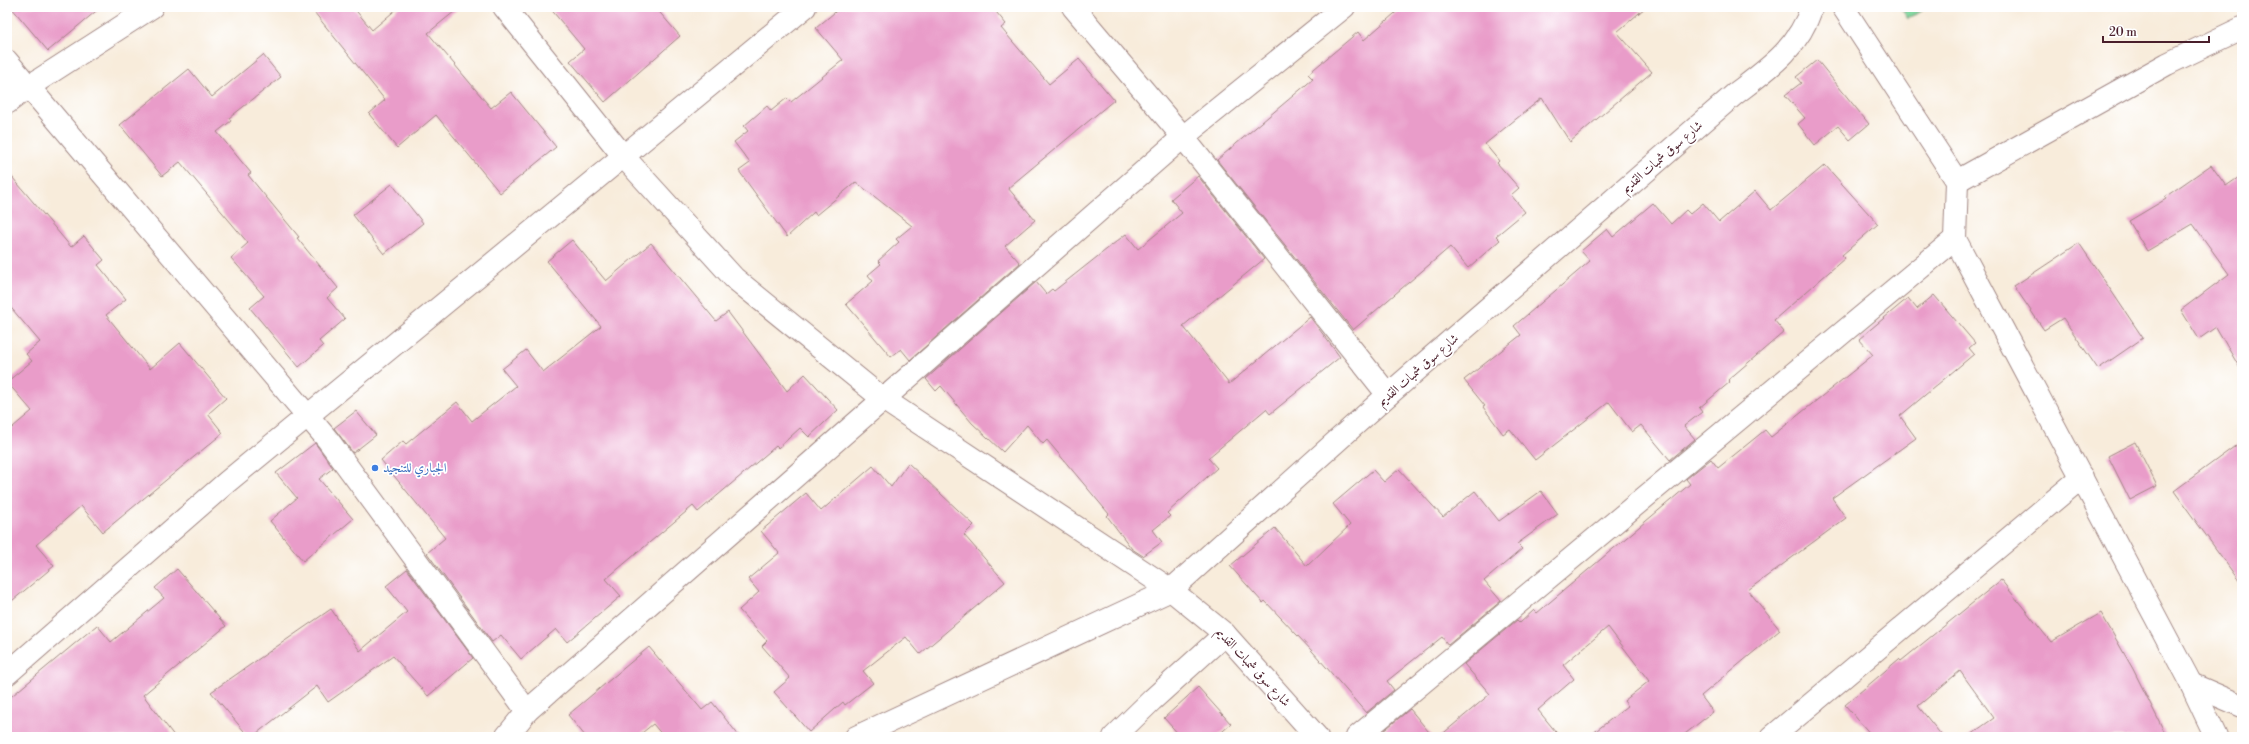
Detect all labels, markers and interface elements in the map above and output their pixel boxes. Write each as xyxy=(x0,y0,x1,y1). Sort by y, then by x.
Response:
scale bar xyxy=(2103,18,2209,44)
text: 20 m xyxy=(2109,25,2137,40)
street label: شارع سوق شمبات القديم xyxy=(1618,117,1708,199)
street label: شارع سوق شمبات القديم xyxy=(1374,330,1464,412)
place label: الجباري للتنجيد xyxy=(383,460,447,478)
marker: الجباري للتنجيد xyxy=(370,463,380,473)
street label: شارع سوق شمبات القديم xyxy=(1210,624,1294,712)

